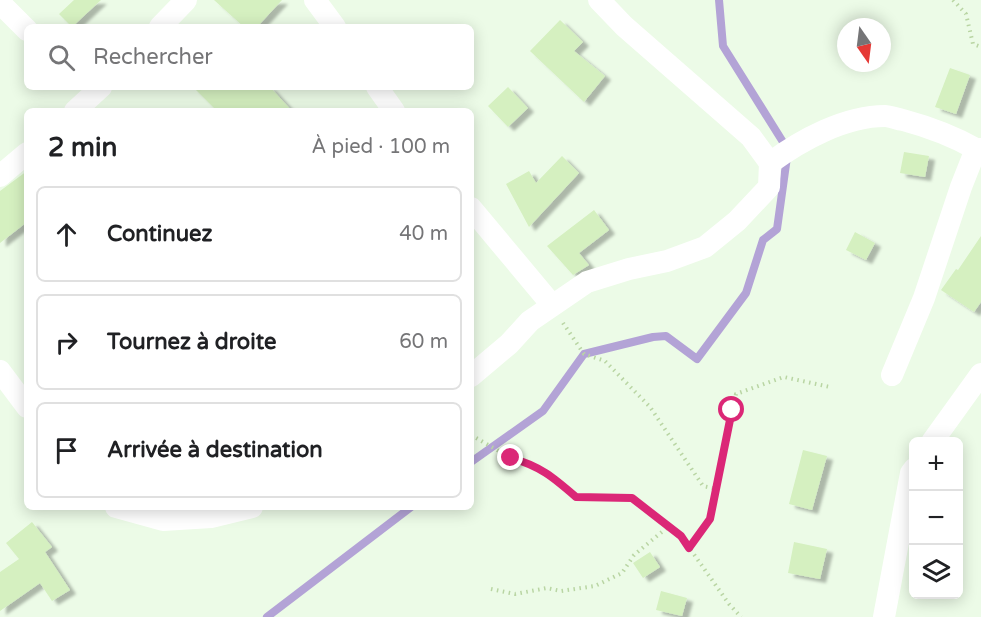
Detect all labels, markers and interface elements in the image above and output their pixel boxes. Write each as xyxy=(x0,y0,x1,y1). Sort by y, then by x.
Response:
north arrow xyxy=(837,18,891,72)
search box xyxy=(24,24,474,90)
icon: search xyxy=(45,41,78,74)
text: Rechercher xyxy=(93,44,213,70)
text: 2 min xyxy=(48,132,117,163)
text: À pied · 100 m xyxy=(312,135,450,159)
icon: ahead xyxy=(50,218,83,251)
text: Continuez xyxy=(107,221,212,247)
text: 40 m xyxy=(399,222,448,246)
icon: right xyxy=(50,326,83,359)
text: Tournez à droite xyxy=(107,329,276,355)
text: 60 m xyxy=(399,330,448,354)
route start xyxy=(718,396,744,422)
icon: arrive xyxy=(50,434,83,467)
text: Arrivée à destination xyxy=(107,437,323,463)
map controls xyxy=(909,437,963,599)
button: + xyxy=(909,437,963,491)
route end xyxy=(497,444,523,470)
button: − xyxy=(909,491,963,545)
button: layers xyxy=(909,545,963,599)

